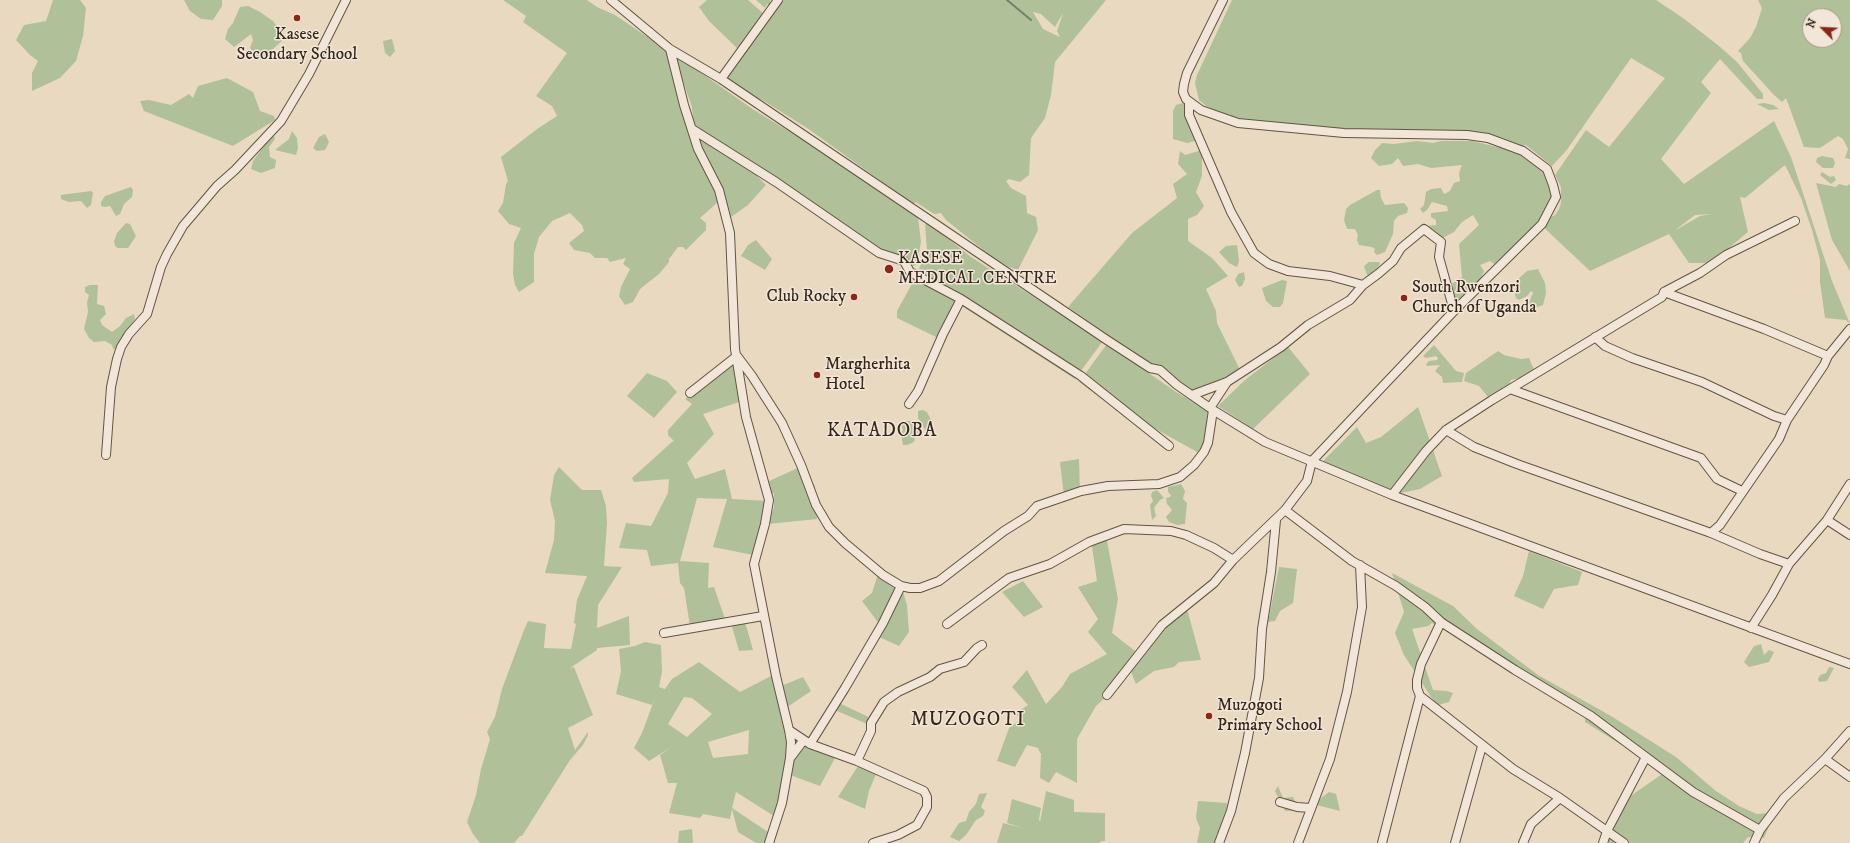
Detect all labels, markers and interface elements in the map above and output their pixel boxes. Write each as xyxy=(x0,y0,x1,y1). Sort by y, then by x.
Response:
north arrow xyxy=(1802,8,1842,48)
marker: Kasese Secondary School xyxy=(292,13,302,23)
text: N xyxy=(1804,17,1820,30)
place label: Kasese Secondary School xyxy=(237,25,357,65)
place label: KASESE MEDICAL CENTRE xyxy=(898,249,1056,289)
marker: KASESE MEDICAL CENTRE xyxy=(883,263,895,275)
place label: South Rwenzori Church of Uganda xyxy=(1412,278,1537,318)
place label: Club Rocky xyxy=(767,287,846,307)
marker: Club Rocky xyxy=(849,292,859,302)
marker: South Rwenzori Church of Uganda xyxy=(1399,293,1409,303)
place label: Margherhita Hotel xyxy=(825,355,910,395)
marker: Margherhita Hotel xyxy=(812,370,822,380)
district label: KATADOBA xyxy=(827,421,937,443)
place label: Muzogoti Primary School xyxy=(1217,696,1322,736)
district label: MUZOGOTI xyxy=(911,710,1025,732)
marker: Muzogoti Primary School xyxy=(1204,711,1214,721)

